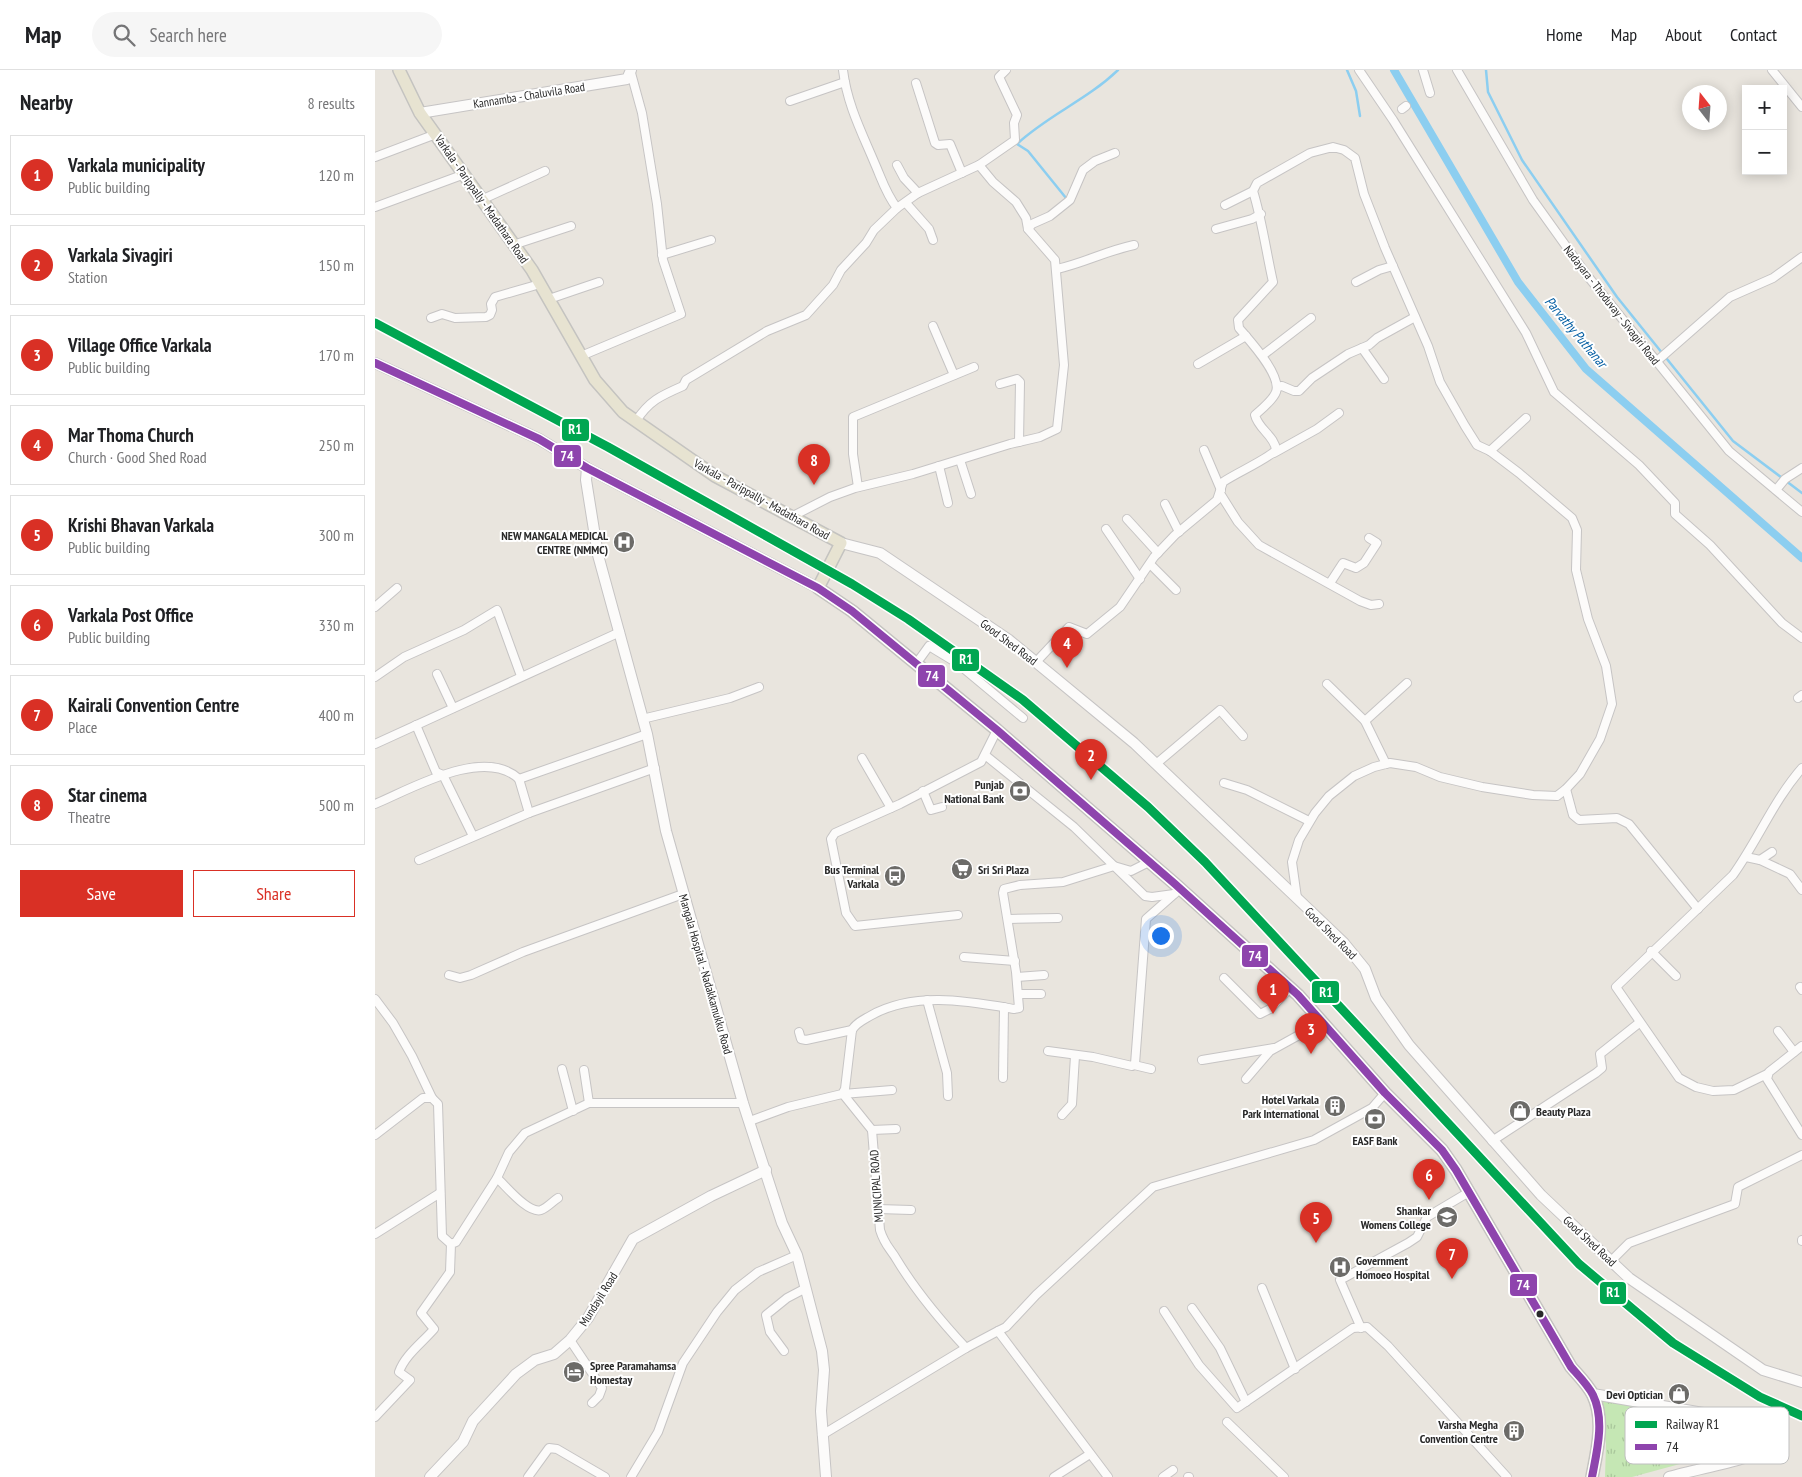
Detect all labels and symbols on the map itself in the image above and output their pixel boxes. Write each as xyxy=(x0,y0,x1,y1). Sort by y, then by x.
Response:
street label: Kannamba - Chaluvila Road xyxy=(472,79,586,111)
north arrow xyxy=(1682,85,1727,130)
street label: Varkala - Parippally - Madathara Road xyxy=(431,131,532,266)
street label: Nadayara - Thoduvay - Sivagiri Road xyxy=(1561,242,1663,368)
water label: Parvathy Puthanar xyxy=(1541,293,1612,373)
line badge: R1 xyxy=(561,418,590,442)
text: R1 xyxy=(568,420,582,438)
line badge: 74 xyxy=(553,444,582,468)
pin: 8 xyxy=(798,444,830,485)
text: 74 xyxy=(560,447,574,465)
street label: Varkala - Parippally - Madathara Road xyxy=(690,455,833,543)
place label: NEW MANGALA MEDICAL CENTRE (NMMC) xyxy=(501,528,608,557)
hospital icon: NEW MANGALA MEDICAL CENTRE (NMMC) xyxy=(612,530,636,554)
street label: Good Shed Road xyxy=(977,616,1041,668)
pin: 4 xyxy=(1051,627,1083,668)
line badge: R1 xyxy=(951,648,980,672)
text: R1 xyxy=(959,650,973,668)
line badge: 74 xyxy=(917,664,946,688)
text: 74 xyxy=(925,667,939,685)
pin: 2 xyxy=(1075,739,1107,780)
place label: Punjab National Bank xyxy=(944,777,1005,806)
bank icon: Punjab National Bank xyxy=(1008,779,1032,803)
supermarket icon: Sri Sri Plaza xyxy=(950,857,974,881)
place label: Bus Terminal Varkala xyxy=(824,862,879,891)
place label: Sri Sri Plaza xyxy=(978,862,1029,877)
bus stop icon: Bus Terminal Varkala xyxy=(883,864,907,888)
street label: Mangala Hospital - Nadakkamukku Road xyxy=(676,892,736,1056)
street label: Good Shed Road xyxy=(1302,904,1360,962)
your location xyxy=(1148,923,1174,949)
line badge: 74 xyxy=(1241,944,1269,968)
text: 74 xyxy=(1248,947,1262,965)
pin: 1 xyxy=(1257,973,1289,1014)
line badge: R1 xyxy=(1311,980,1340,1004)
text: R1 xyxy=(1319,983,1333,1001)
pin: 3 xyxy=(1295,1013,1327,1054)
place label: Hotel Varkala Park International xyxy=(1242,1092,1319,1121)
building icon: Hotel Varkala Park International xyxy=(1323,1094,1347,1118)
shop icon: Beauty Plaza xyxy=(1508,1099,1532,1123)
place label: Beauty Plaza xyxy=(1536,1104,1591,1119)
bank icon: EASF Bank xyxy=(1363,1107,1387,1131)
place label: EASF Bank xyxy=(1352,1133,1398,1148)
street label: MUNICIPAL ROAD xyxy=(866,1149,886,1223)
pin: 6 xyxy=(1413,1159,1445,1200)
pin: 5 xyxy=(1300,1202,1332,1243)
place label: Shankar Womens College xyxy=(1360,1203,1431,1232)
school or university icon: Shankar Womens College xyxy=(1435,1205,1459,1229)
street label: Good Shed Road xyxy=(1560,1212,1620,1270)
pin: 7 xyxy=(1436,1238,1468,1279)
place label: Government Homoeo Hospital xyxy=(1356,1253,1429,1282)
hospital icon: Government Homoeo Hospital xyxy=(1328,1255,1352,1279)
street label: Mundayil Road xyxy=(575,1269,621,1329)
line badge: 74 xyxy=(1509,1273,1538,1297)
text: 74 xyxy=(1516,1276,1530,1294)
line badge: R1 xyxy=(1599,1281,1627,1305)
text: R1 xyxy=(1606,1283,1620,1301)
unlabelled marker xyxy=(1535,1309,1545,1319)
place label: Spree Paramahamsa Homestay xyxy=(590,1358,676,1387)
hotel icon: Spree Paramahamsa Homestay xyxy=(562,1360,586,1384)
shop icon: Devi Optician xyxy=(1667,1382,1691,1406)
place label: Devi Optician xyxy=(1606,1387,1663,1402)
legend xyxy=(1625,1407,1789,1464)
text: Railway R1 xyxy=(1666,1415,1719,1433)
place label: Varsha Megha Convention Centre xyxy=(1420,1417,1498,1446)
building icon: Varsha Megha Convention Centre xyxy=(1502,1419,1526,1443)
text: 74 xyxy=(1666,1438,1679,1456)

